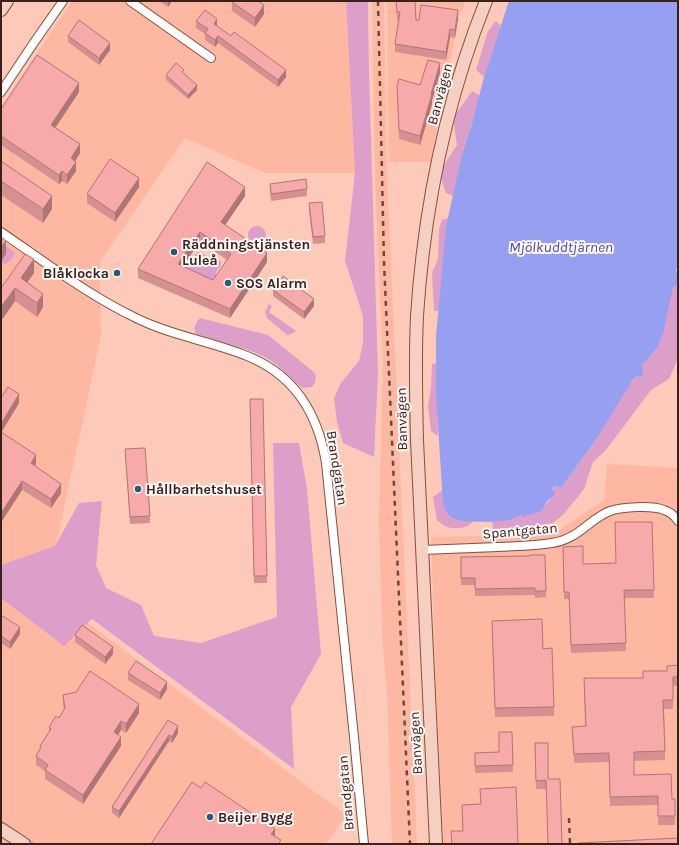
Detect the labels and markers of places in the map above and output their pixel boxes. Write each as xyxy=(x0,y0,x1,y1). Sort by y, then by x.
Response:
place label: Räddningstjänsten Luleå xyxy=(182,236,310,269)
marker: Räddningstjänsten Luleå xyxy=(169,247,179,257)
place label: Blåklocka xyxy=(43,265,109,282)
marker: Blåklocka xyxy=(112,268,122,278)
place label: SOS Alarm xyxy=(236,275,307,292)
marker: SOS Alarm xyxy=(223,278,233,288)
place label: Hållbarhetshuset xyxy=(146,481,262,498)
marker: Hållbarhetshuset xyxy=(133,484,143,494)
place label: Beijer Bygg xyxy=(218,809,293,826)
marker: Beijer Bygg xyxy=(205,812,215,822)

